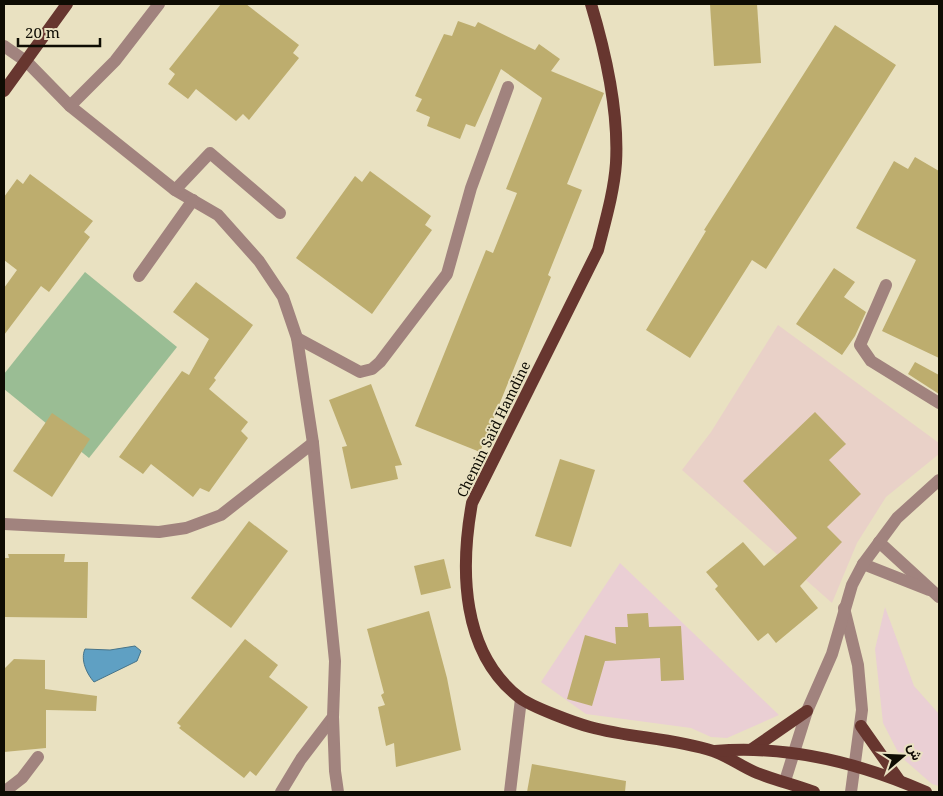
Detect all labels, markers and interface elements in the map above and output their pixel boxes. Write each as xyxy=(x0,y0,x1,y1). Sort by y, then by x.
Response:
scale bar xyxy=(18,15,100,47)
text: 20 m xyxy=(25,22,60,42)
street label: Chemin Saïd Hamdine xyxy=(452,358,534,500)
north arrow xyxy=(878,731,928,781)
text: ش xyxy=(904,741,928,763)

